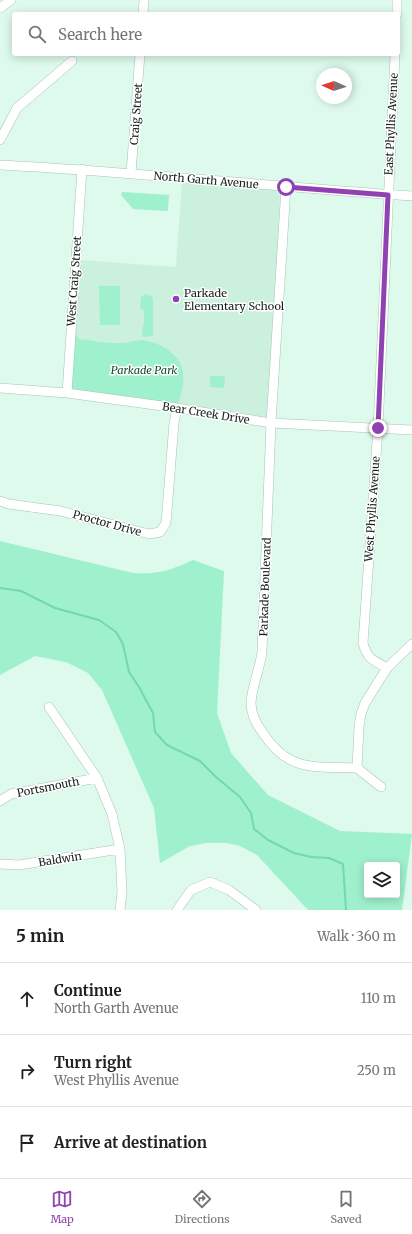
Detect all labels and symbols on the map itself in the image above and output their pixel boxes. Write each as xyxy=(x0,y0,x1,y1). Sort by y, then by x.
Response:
north arrow xyxy=(316,68,352,104)
street label: East Phyllis Avenue xyxy=(381,72,401,176)
street label: Craig Street xyxy=(127,82,145,145)
street label: North Garth Avenue xyxy=(153,168,259,192)
route start xyxy=(277,178,295,196)
street label: West Craig Street xyxy=(64,235,84,328)
place label: Parkade Elementary School xyxy=(184,286,285,313)
marker: Parkade Elementary School xyxy=(171,294,181,304)
park label: Parkade Park xyxy=(111,363,177,377)
street label: Bear Creek Drive xyxy=(161,399,251,427)
route end xyxy=(369,419,387,437)
street label: West Phyllis Avenue xyxy=(361,456,383,563)
street label: Proctor Drive xyxy=(71,507,143,539)
street label: Parkade Boulevard xyxy=(256,537,274,637)
street label: Portsmouth xyxy=(16,774,81,800)
street label: Baldwin xyxy=(37,849,83,869)

